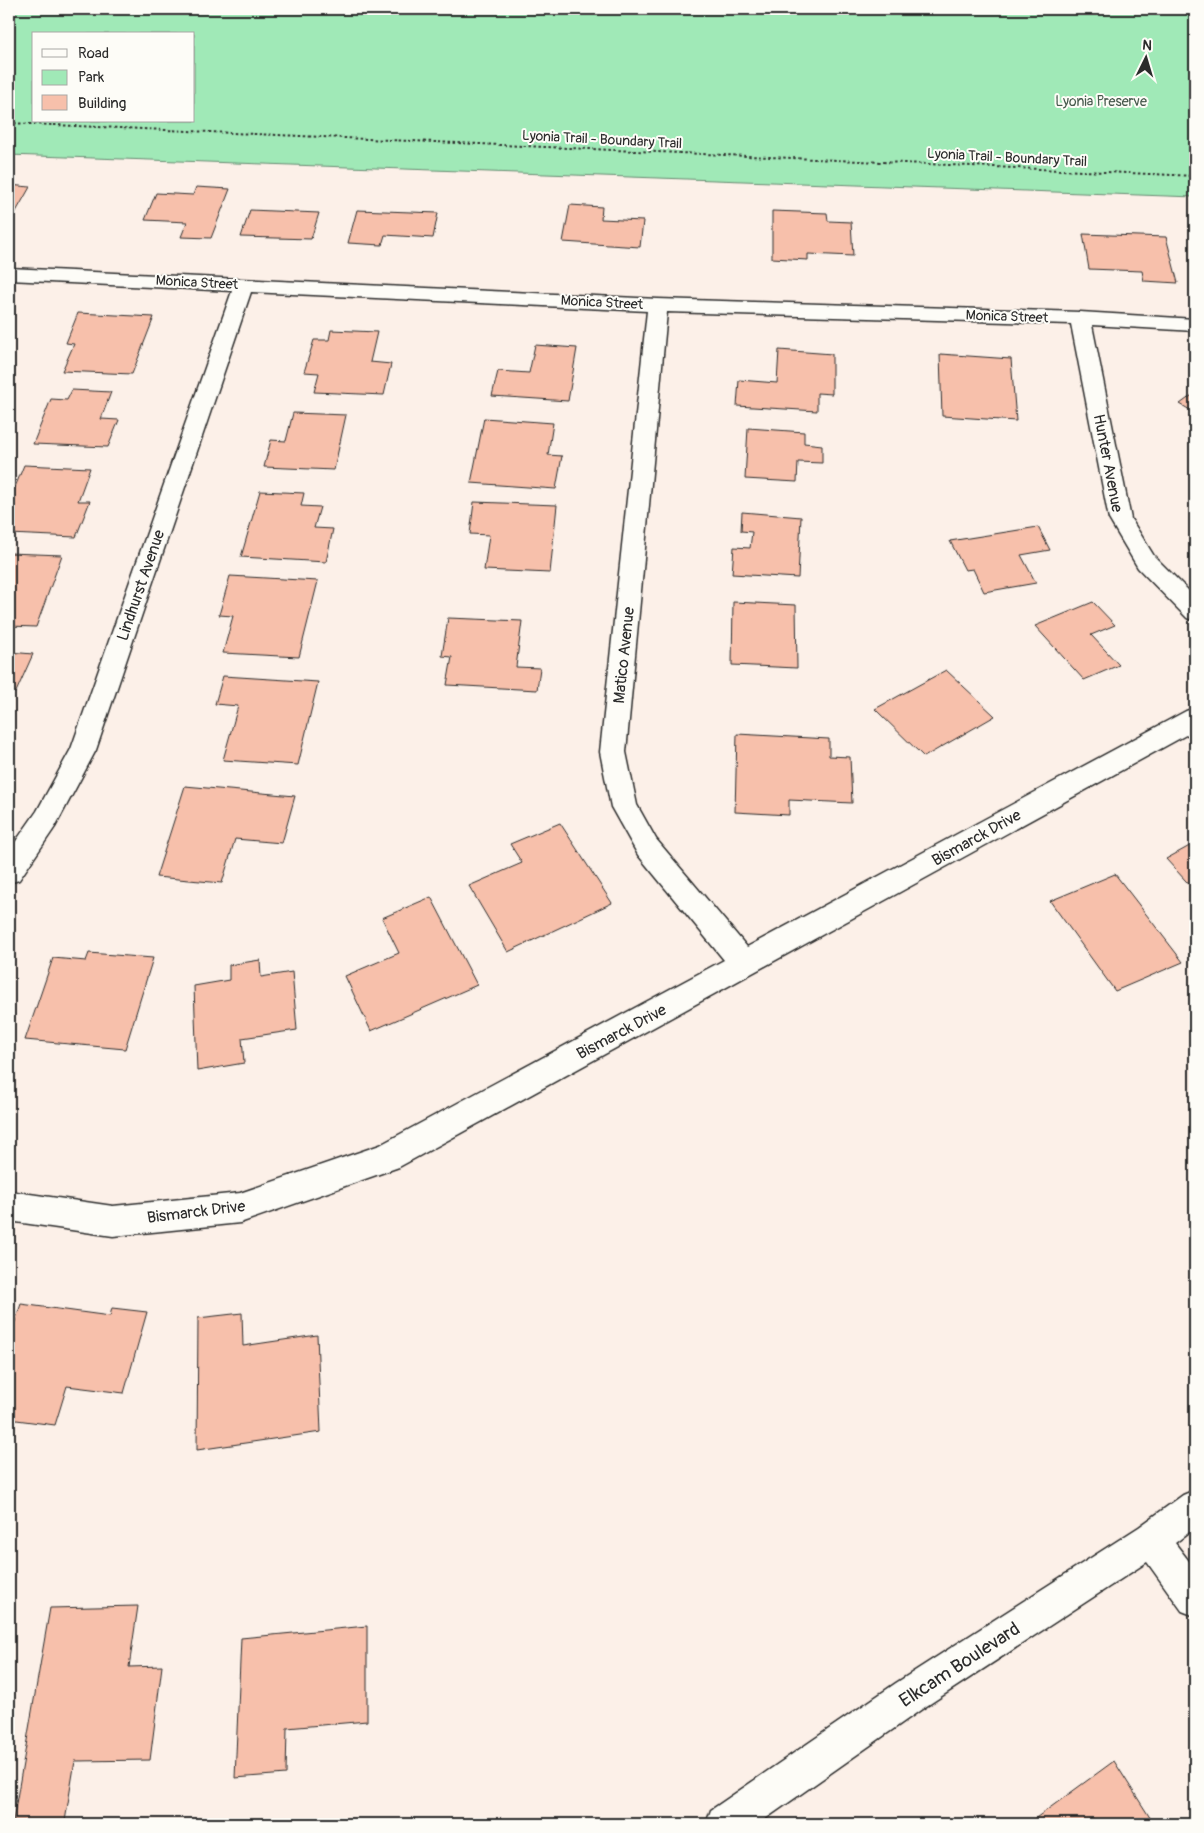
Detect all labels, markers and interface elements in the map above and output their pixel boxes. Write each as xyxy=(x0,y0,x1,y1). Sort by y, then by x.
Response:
legend xyxy=(32,32,195,122)
north arrow xyxy=(1122,32,1172,82)
text: N xyxy=(1142,37,1153,54)
text: Road xyxy=(78,44,109,63)
text: Park xyxy=(78,68,105,87)
park label: Lyonia Preserve xyxy=(1055,93,1147,110)
text: Building xyxy=(78,94,126,113)
street label: Lyonia Trail - Boundary Trail xyxy=(521,127,683,152)
street label: Lyonia Trail - Boundary Trail xyxy=(926,145,1088,170)
street label: Monica Street xyxy=(155,272,239,293)
street label: Monica Street xyxy=(560,292,644,313)
street label: Monica Street xyxy=(965,307,1049,326)
street label: Hunter Avenue xyxy=(1089,412,1127,514)
street label: Lindhurst Avenue xyxy=(113,527,169,643)
street label: Matico Avenue xyxy=(609,606,639,704)
street label: Bismarck Drive xyxy=(928,805,1025,871)
street label: Bismarck Drive xyxy=(573,1000,670,1064)
street label: Bismarck Drive xyxy=(146,1196,247,1228)
street label: Elkcam Boulevard xyxy=(895,1617,1024,1713)

